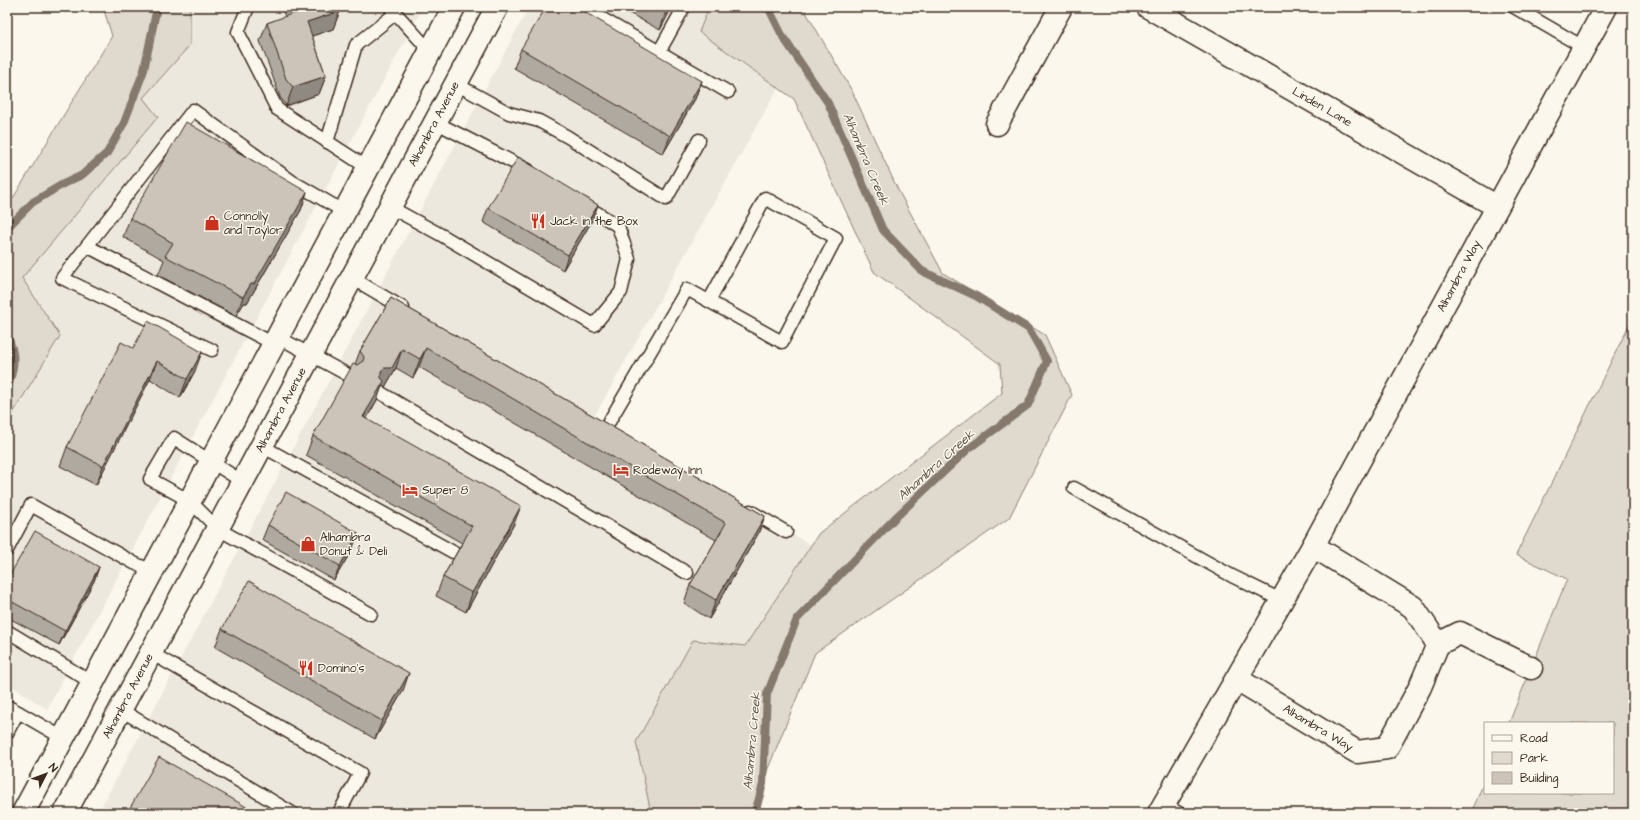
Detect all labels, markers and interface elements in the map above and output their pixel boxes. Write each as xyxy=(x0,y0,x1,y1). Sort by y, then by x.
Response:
street label: Alhambra Avenue xyxy=(404,78,464,170)
street label: Linden Lane xyxy=(1289,83,1355,131)
water label: Alhambra Creek xyxy=(839,110,894,209)
place label: Connolly and Taylor xyxy=(224,208,283,240)
restaurant icon: Jack in the Box xyxy=(529,212,547,230)
place label: Jack in the Box xyxy=(550,213,638,230)
shop icon: Connolly and Taylor xyxy=(203,214,221,232)
street label: Alhambra Way xyxy=(1433,237,1486,315)
street label: Alhambra Avenue xyxy=(251,364,311,456)
water label: Alhambra Creek xyxy=(893,425,979,505)
hotel icon: Rodeway Inn xyxy=(612,461,630,479)
place label: Rodeway Inn xyxy=(633,462,702,480)
hotel icon: Super 8 xyxy=(401,481,419,499)
place label: Super 8 xyxy=(422,482,468,499)
place label: Alhambra Donut & Deli xyxy=(320,529,387,560)
shop icon: Alhambra Donut & Deli xyxy=(299,535,317,553)
street label: Alhambra Avenue xyxy=(98,650,158,742)
restaurant icon: Domino's xyxy=(297,659,315,677)
place label: Domino's xyxy=(318,660,364,677)
water label: Alhambra Creek xyxy=(739,690,765,791)
street label: Alhambra Way xyxy=(1279,700,1357,757)
legend xyxy=(1484,722,1614,794)
text: Road xyxy=(1520,730,1548,747)
text: Park xyxy=(1520,750,1548,767)
north arrow xyxy=(26,754,66,794)
text: N xyxy=(45,760,61,775)
text: Building xyxy=(1520,770,1558,788)

